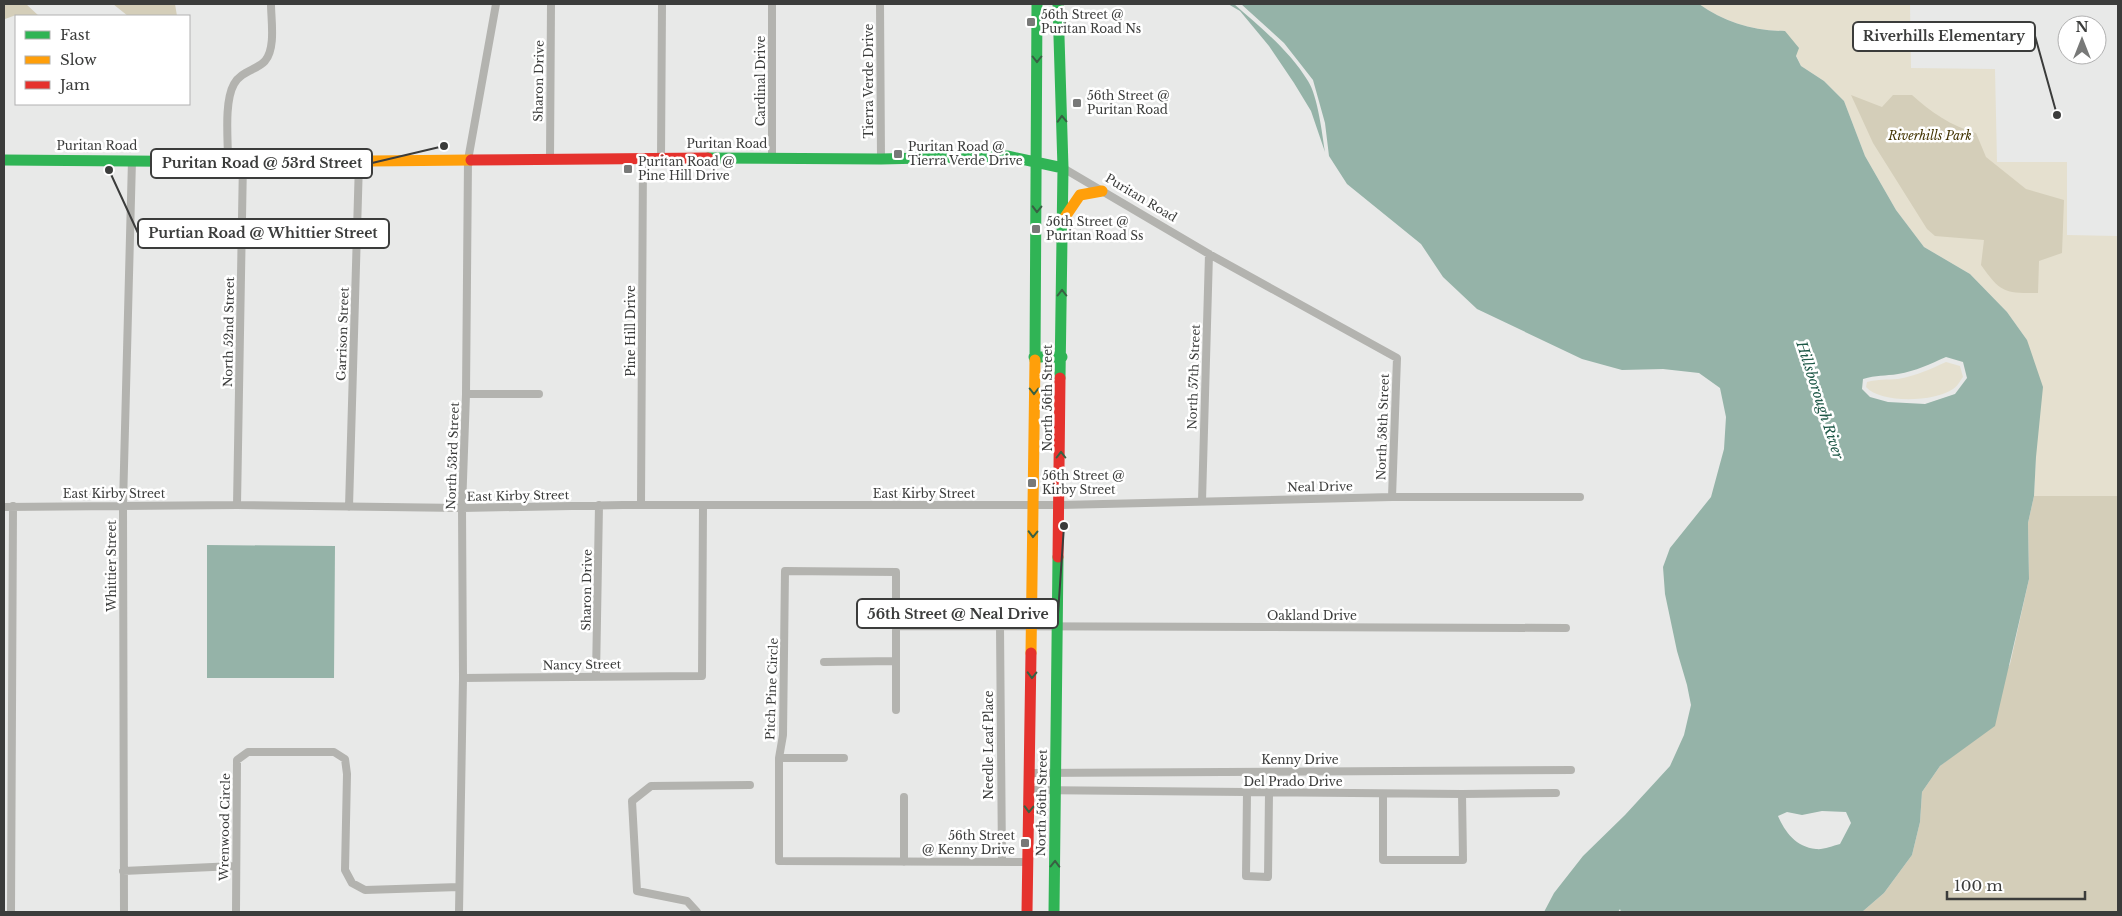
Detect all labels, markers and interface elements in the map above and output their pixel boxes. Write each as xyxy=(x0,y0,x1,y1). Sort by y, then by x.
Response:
place label: 56th Street @ Puritan Road Ns xyxy=(1041,7,1141,36)
legend xyxy=(15,15,190,105)
north arrow xyxy=(2057,15,2107,65)
marker: 56th Street @ Puritan Road Ns xyxy=(1025,16,1037,28)
text: N xyxy=(2075,18,2089,36)
callout: Riverhills Elementary xyxy=(1853,22,2035,51)
street label: Tierra Verde Drive xyxy=(861,24,876,138)
text: Fast xyxy=(60,25,91,44)
text: Riverhills Elementary xyxy=(1863,27,2026,45)
street label: Cardinal Drive xyxy=(753,36,768,126)
street label: Sharon Drive xyxy=(530,40,547,122)
text: Slow xyxy=(60,50,97,69)
one-way arrow xyxy=(1032,56,1042,63)
text: Jam xyxy=(58,75,90,94)
place label: 56th Street @ Puritan Road xyxy=(1087,88,1170,117)
marker: 56th Street @ Puritan Road xyxy=(1071,97,1083,109)
one-way arrow xyxy=(1057,115,1067,122)
park label: Riverhills Park xyxy=(1887,128,1972,143)
street label: Puritan Road xyxy=(687,136,767,151)
street label: Puritan Road xyxy=(57,138,137,153)
place label: Puritan Road @ Tierra Verde Drive xyxy=(908,139,1023,168)
marker: Puritan Road @ Tierra Verde Drive xyxy=(892,148,904,160)
callout: Puritan Road @ 53rd Street xyxy=(151,149,372,178)
text: Puritan Road @ 53rd Street xyxy=(162,154,363,172)
place label: Puritan Road @ Pine Hill Drive xyxy=(638,154,735,183)
marker: Puritan Road @ Pine Hill Drive xyxy=(622,163,634,175)
street label: Puritan Road xyxy=(1103,170,1180,225)
one-way arrow xyxy=(1031,206,1042,214)
place label: 56th Street @ Puritan Road Ss xyxy=(1046,214,1144,243)
callout: Purtian Road @ Whittier Street xyxy=(138,219,389,248)
marker: 56th Street @ Puritan Road Ss xyxy=(1030,223,1042,235)
text: Purtian Road @ Whittier Street xyxy=(148,224,378,242)
street label: North 52nd Street xyxy=(220,276,237,387)
street label: Pine Hill Drive xyxy=(623,285,638,377)
street label: Garrison Street xyxy=(333,286,352,381)
one-way arrow xyxy=(1057,288,1067,296)
street label: North 57th Street xyxy=(1184,324,1203,430)
water label: Hillsborough River xyxy=(1792,338,1848,462)
street label: North 56th Street xyxy=(1040,344,1055,452)
street label: North 58th Street xyxy=(1373,373,1392,481)
one-way arrow xyxy=(1029,388,1039,396)
street label: North 53rd Street xyxy=(443,401,462,510)
one-way arrow xyxy=(1056,451,1066,458)
place label: 56th Street @ Kirby Street xyxy=(1042,468,1125,497)
marker: 56th Street @ Kirby Street xyxy=(1026,477,1038,489)
street label: Neal Drive xyxy=(1287,478,1353,495)
street label: East Kirby Street xyxy=(63,486,166,501)
street label: East Kirby Street xyxy=(873,486,976,501)
street label: East Kirby Street xyxy=(467,487,570,504)
street label: Whittier Street xyxy=(104,520,119,613)
one-way arrow xyxy=(1028,530,1038,538)
street label: Sharon Drive xyxy=(578,549,595,631)
callout: 56th Street @ Neal Drive xyxy=(857,599,1058,628)
text: 56th Street @ Neal Drive xyxy=(867,605,1049,623)
street label: Oakland Drive xyxy=(1267,608,1357,623)
street label: Pitch Pine Circle xyxy=(762,637,781,740)
street label: Nancy Street xyxy=(543,656,622,673)
one-way arrow xyxy=(1026,671,1037,679)
street label: Needle Leaf Place xyxy=(981,690,996,800)
street label: North 56th Street xyxy=(1033,749,1050,857)
street label: Kenny Drive xyxy=(1261,752,1339,767)
street label: Wrenwood Circle xyxy=(216,773,233,882)
street label: Del Prado Drive xyxy=(1243,774,1343,789)
one-way arrow xyxy=(1024,806,1034,814)
place label: 56th Street @ Kenny Drive xyxy=(922,828,1015,857)
marker: 56th Street @ Kenny Drive xyxy=(1019,837,1031,849)
one-way arrow xyxy=(1050,859,1060,867)
scale bar xyxy=(1947,868,2084,900)
text: 100 m xyxy=(1954,876,2003,895)

